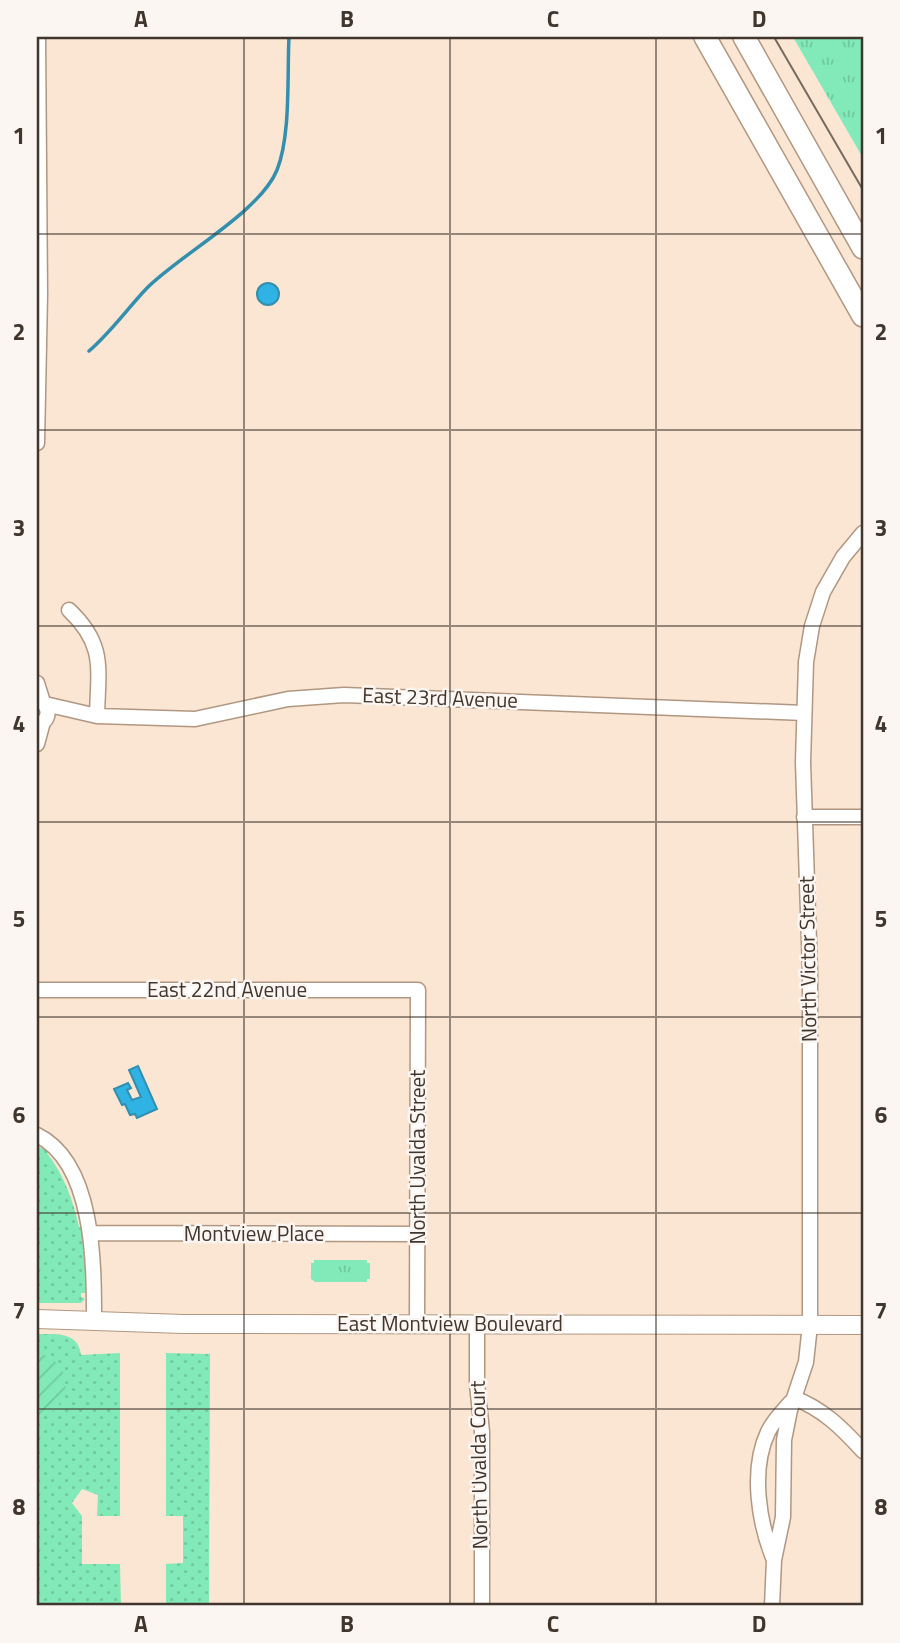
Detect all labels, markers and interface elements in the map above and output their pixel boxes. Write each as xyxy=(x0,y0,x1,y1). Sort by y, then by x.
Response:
text: A xyxy=(134,1,148,36)
text: B xyxy=(340,1,354,36)
text: C xyxy=(547,1,559,36)
text: D xyxy=(752,1,766,36)
text: 1 xyxy=(13,118,25,153)
text: 1 xyxy=(875,118,887,153)
text: 2 xyxy=(13,314,25,349)
text: 2 xyxy=(875,314,887,349)
text: 3 xyxy=(13,510,25,545)
text: 3 xyxy=(875,510,887,545)
street label: East 23rd Avenue xyxy=(362,678,518,716)
text: 4 xyxy=(13,706,25,741)
text: 4 xyxy=(875,706,887,741)
street label: North Victor Street xyxy=(790,875,824,1042)
text: 5 xyxy=(13,901,25,936)
text: 5 xyxy=(875,901,887,936)
street label: East 22nd Avenue xyxy=(147,973,307,1005)
street label: North Uvalda Street xyxy=(401,1069,433,1244)
text: 6 xyxy=(13,1097,26,1132)
text: 6 xyxy=(875,1097,888,1132)
street label: Montview Place xyxy=(184,1217,324,1249)
text: 7 xyxy=(13,1293,25,1328)
text: 7 xyxy=(875,1293,887,1328)
street label: East Montview Boulevard xyxy=(337,1307,563,1339)
street label: North Uvalda Court xyxy=(461,1380,495,1550)
text: 8 xyxy=(13,1489,26,1524)
text: 8 xyxy=(875,1489,888,1524)
text: A xyxy=(134,1606,148,1641)
text: B xyxy=(340,1606,354,1641)
text: C xyxy=(547,1606,559,1641)
text: D xyxy=(752,1606,766,1641)

